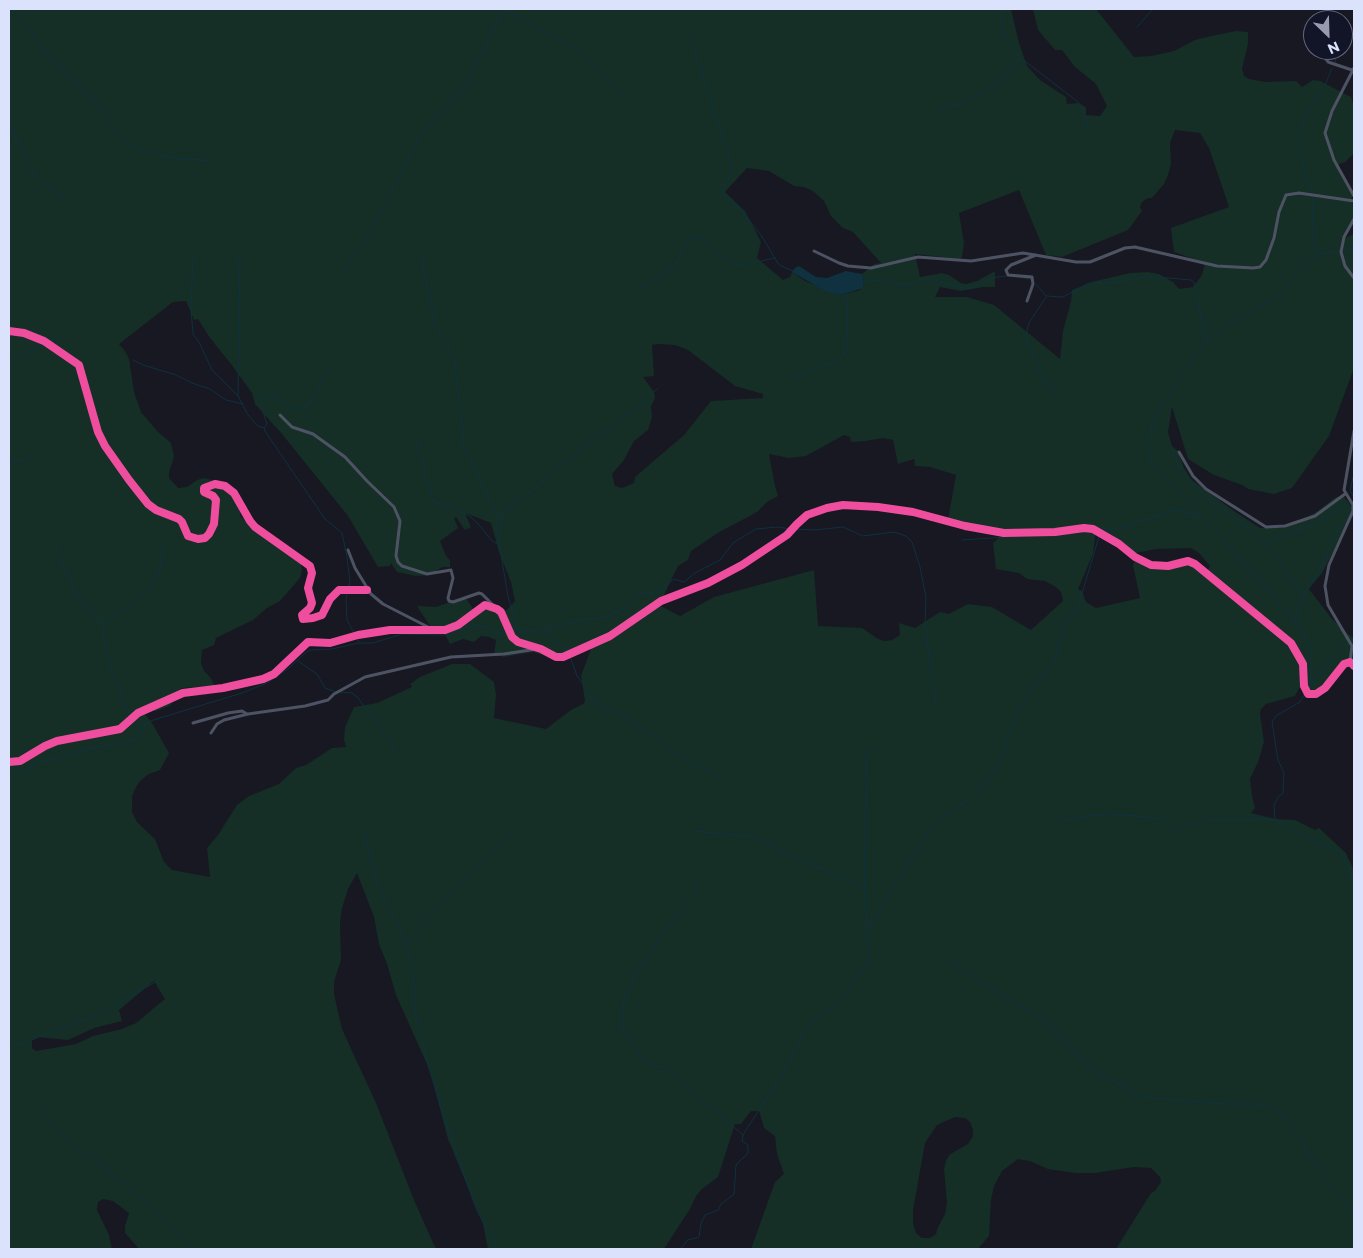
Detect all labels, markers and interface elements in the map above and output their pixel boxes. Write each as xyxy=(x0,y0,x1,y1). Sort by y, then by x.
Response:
north arrow xyxy=(1303,10,1353,60)
text: N xyxy=(1325,37,1343,58)

